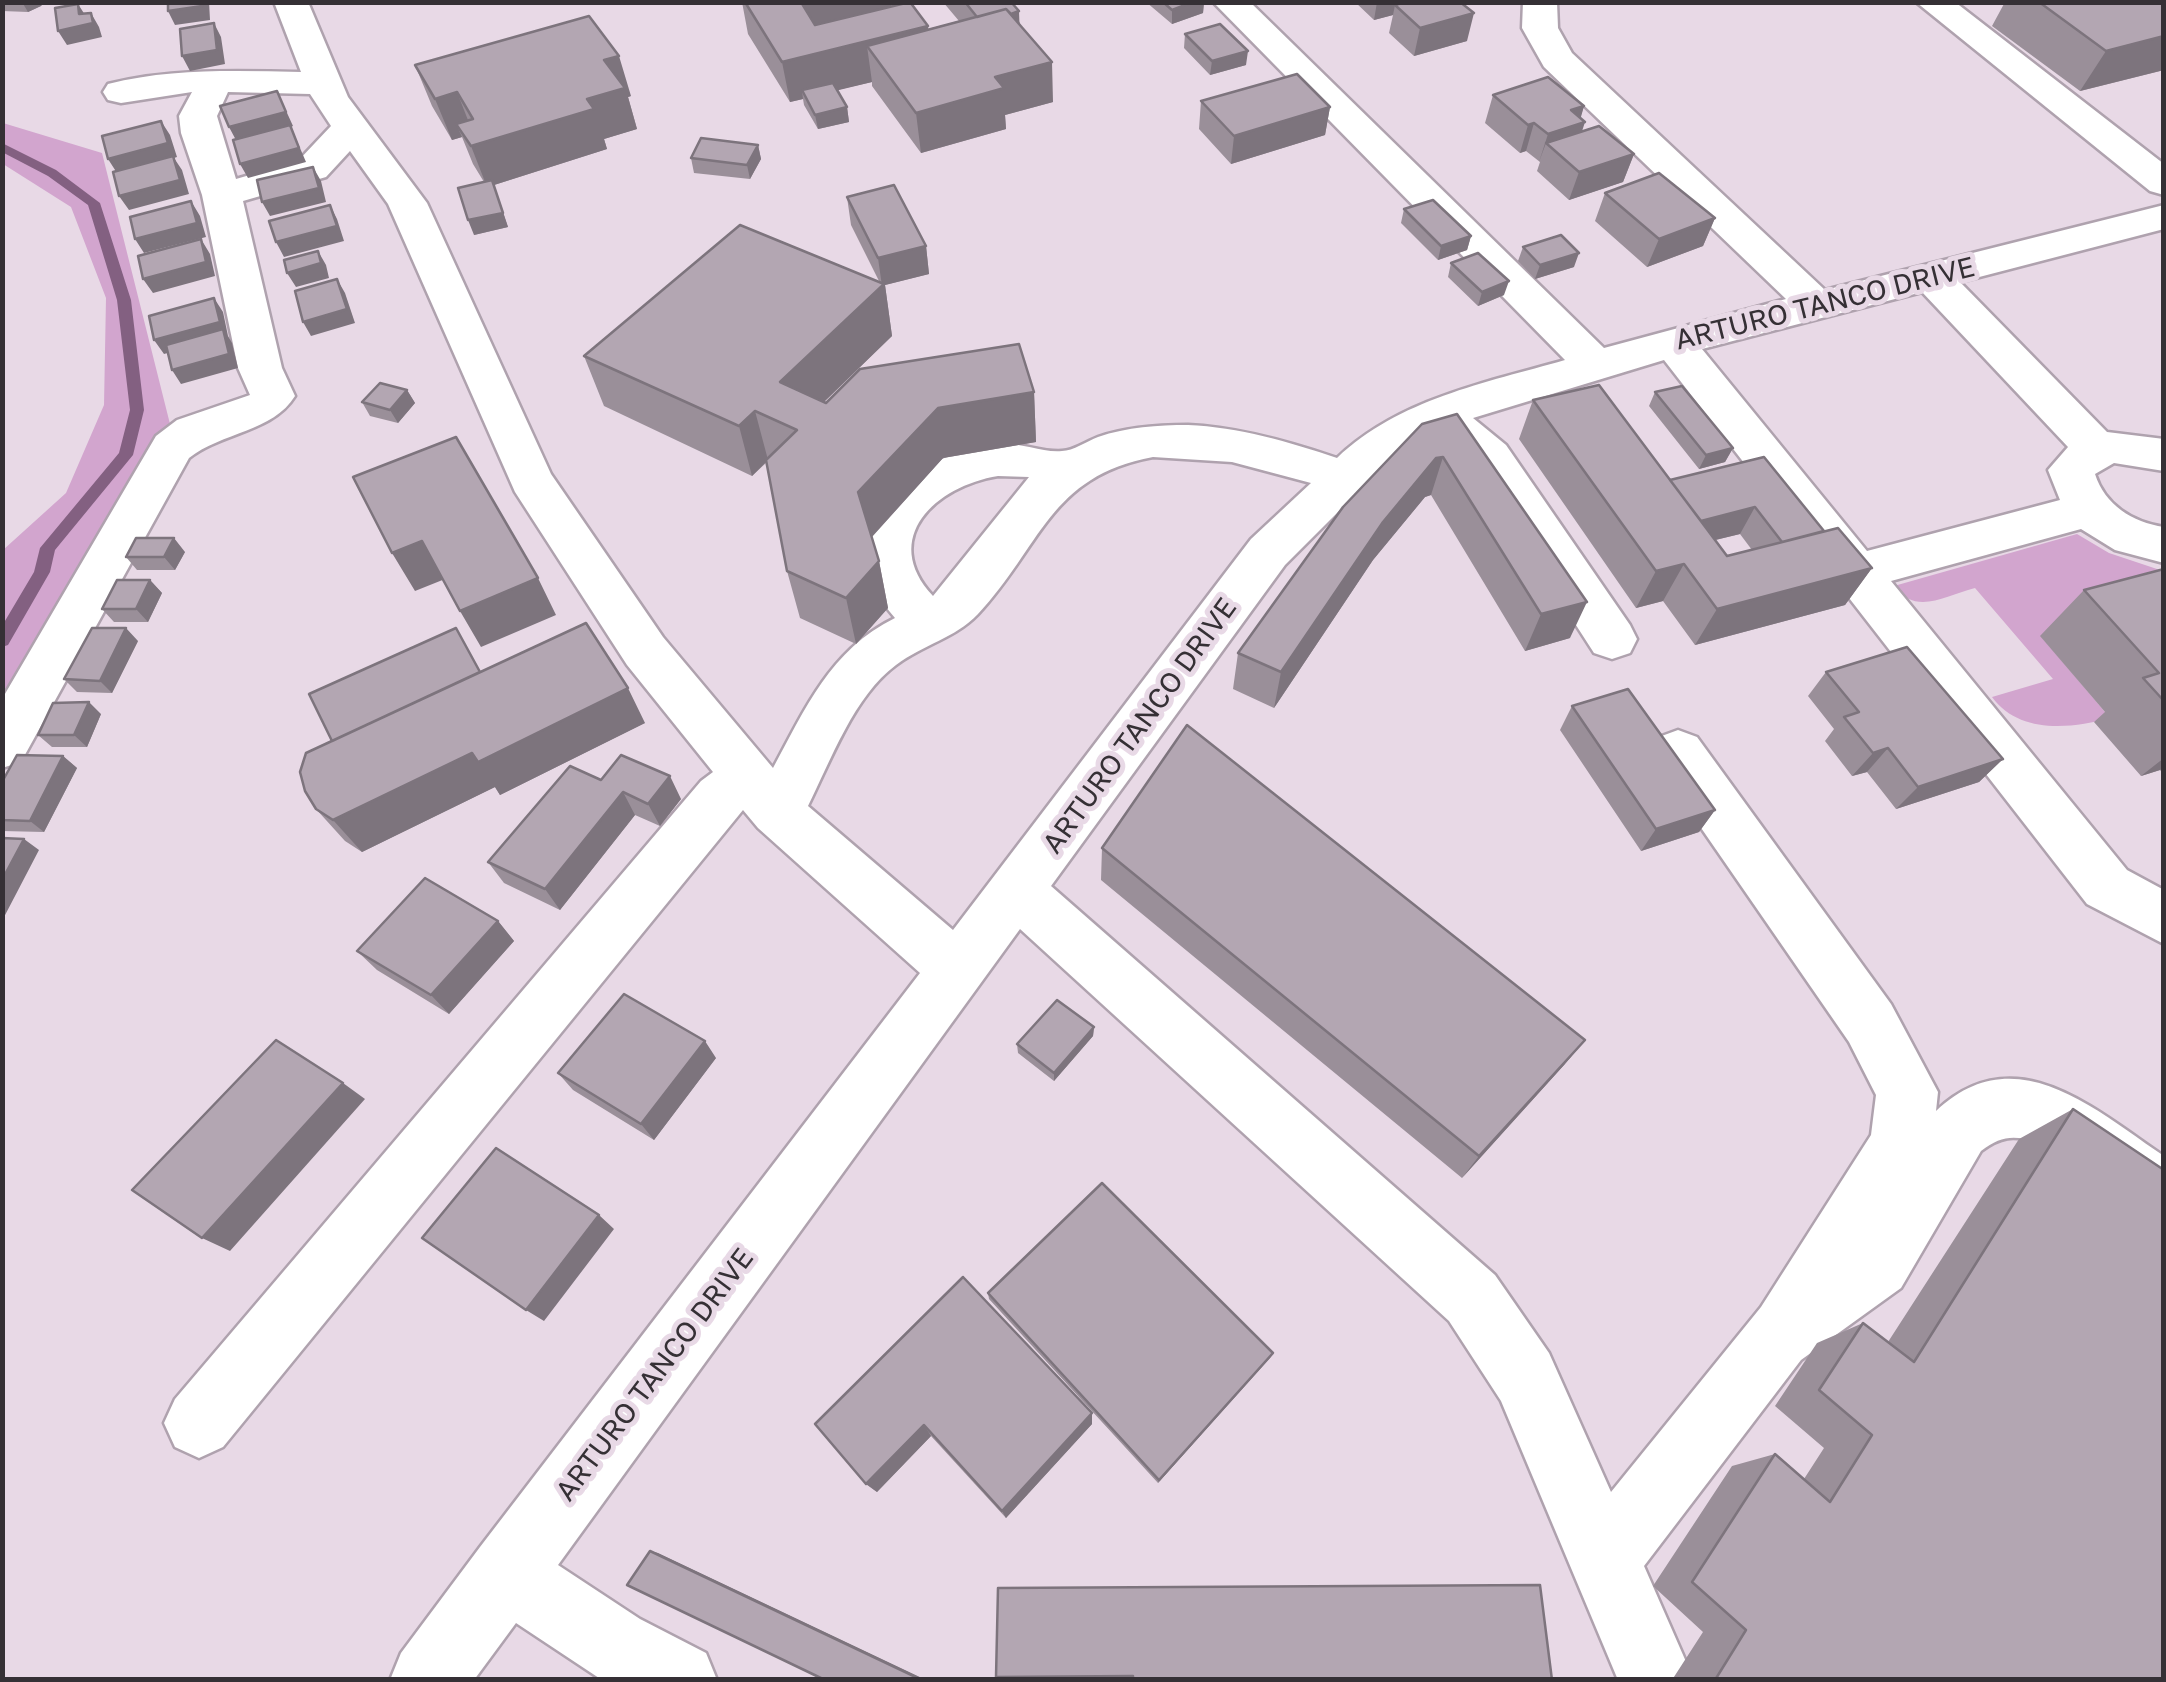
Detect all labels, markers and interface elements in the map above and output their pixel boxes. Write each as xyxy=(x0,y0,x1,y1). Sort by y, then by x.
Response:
street label: ARTURO TANCO DRIVE xyxy=(1672,251,1978,357)
street label: ARTURO TANCO DRIVE xyxy=(1036,592,1244,860)
street label: ARTURO TANCO DRIVE xyxy=(549,1242,761,1508)

